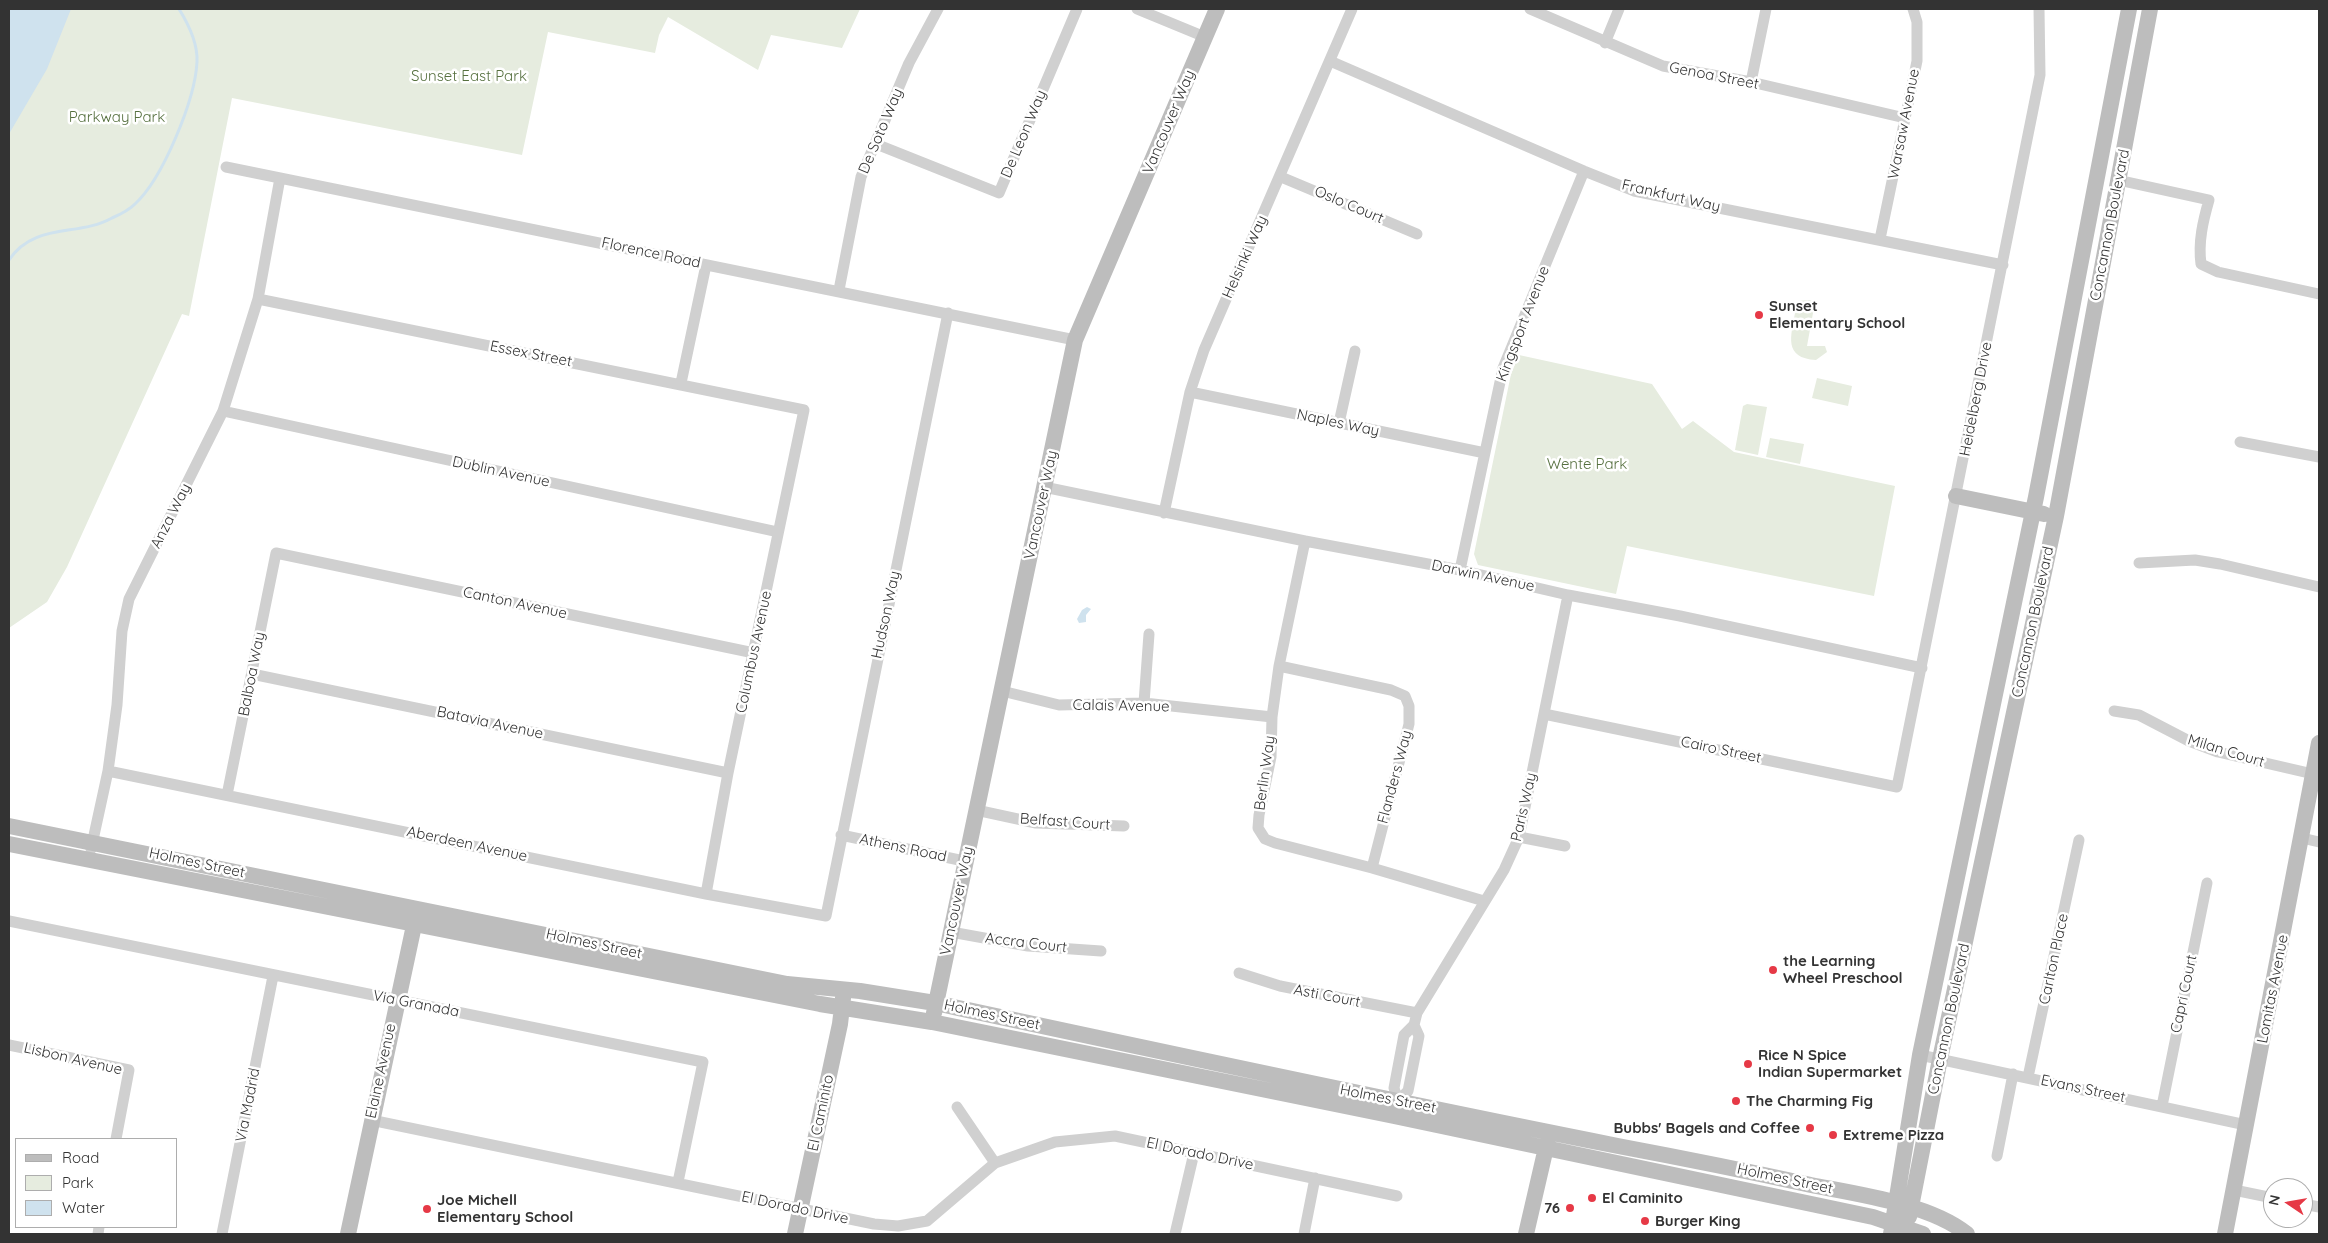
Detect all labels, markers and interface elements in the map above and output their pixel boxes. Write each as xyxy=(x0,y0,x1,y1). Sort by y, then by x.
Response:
street label: Genoa Street xyxy=(1668,59,1760,93)
park label: Sunset East Park xyxy=(411,67,527,85)
street label: Vancouver Way xyxy=(1139,67,1199,177)
street label: Warsaw Avenue xyxy=(1884,67,1924,181)
street label: De Soto Way xyxy=(855,86,907,176)
street label: De Leon Way xyxy=(997,87,1051,181)
park label: Parkway Park xyxy=(69,108,165,126)
street label: Concannon Boulevard xyxy=(2086,148,2134,302)
street label: Frankfurt Way xyxy=(1620,176,1722,216)
street label: Oslo Court xyxy=(1312,182,1386,228)
street label: Helsinki Way xyxy=(1219,213,1271,301)
street label: Florence Road xyxy=(600,234,702,272)
street label: Kingsport Avenue xyxy=(1493,264,1553,384)
place label: Sunset Elementary School xyxy=(1769,297,1905,332)
marker: Sunset Elementary School xyxy=(1753,309,1765,321)
street label: Essex Street xyxy=(488,337,574,371)
street label: Heidelberg Drive xyxy=(1956,340,1996,458)
street label: Naples Way xyxy=(1295,405,1381,441)
street label: Vancouver Way xyxy=(1021,449,1061,561)
street label: Dublin Avenue xyxy=(451,453,551,491)
park label: Wente Park xyxy=(1547,455,1627,473)
street label: Anza Way xyxy=(147,480,195,552)
street label: Concannon Boulevard xyxy=(2008,545,2058,699)
street label: Darwin Avenue xyxy=(1430,556,1536,596)
street label: Hudson Way xyxy=(868,569,904,661)
street label: Canton Avenue xyxy=(461,583,569,623)
street label: Columbus Avenue xyxy=(732,589,776,715)
street label: Balboa Way xyxy=(235,630,269,718)
street label: Calais Avenue xyxy=(1072,696,1170,716)
street label: Batavia Avenue xyxy=(435,703,545,743)
street label: Flanders Way xyxy=(1374,728,1416,826)
street label: Milan Court xyxy=(2186,731,2266,771)
street label: Cairo Street xyxy=(1679,733,1763,767)
street label: Berlin Way xyxy=(1251,734,1279,812)
street label: Paris Way xyxy=(1507,771,1541,843)
street label: Belfast Court xyxy=(1019,810,1111,834)
street label: Aberdeen Avenue xyxy=(405,822,529,866)
street label: Athens Road xyxy=(858,830,948,866)
street label: Holmes Street xyxy=(147,844,247,882)
street label: Vancouver Way xyxy=(937,845,977,957)
street label: Carlton Place xyxy=(2036,912,2072,1006)
street label: Holmes Street xyxy=(544,925,644,963)
street label: Accra Court xyxy=(984,929,1068,957)
street label: Lomitas Avenue xyxy=(2254,933,2292,1045)
street label: Concannon Boulevard xyxy=(1924,942,1974,1096)
place label: the Learning Wheel Preschool xyxy=(1783,952,1903,987)
street label: Capri Court xyxy=(2167,953,2201,1035)
marker: the Learning Wheel Preschool xyxy=(1767,964,1779,976)
street label: Asti Court xyxy=(1292,981,1362,1011)
street label: Via Granada xyxy=(371,987,461,1021)
street label: Holmes Street xyxy=(942,996,1042,1034)
street label: Elaine Avenue xyxy=(362,1022,400,1120)
street label: Lisbon Avenue xyxy=(22,1039,124,1079)
place label: Rice N Spice Indian Supermarket xyxy=(1758,1046,1902,1081)
marker: Rice N Spice Indian Supermarket xyxy=(1742,1058,1754,1070)
street label: Via Madrid xyxy=(232,1066,264,1144)
street label: Evans Street xyxy=(2039,1071,2127,1107)
street label: El Caminito xyxy=(804,1073,838,1153)
street label: Holmes Street xyxy=(1338,1081,1438,1117)
place label: The Charming Fig xyxy=(1746,1092,1873,1110)
marker: The Charming Fig xyxy=(1730,1095,1742,1107)
place label: Bubbs' Bagels and Coffee xyxy=(1614,1119,1800,1137)
marker: Bubbs' Bagels and Coffee xyxy=(1804,1122,1816,1134)
place label: Extreme Pizza xyxy=(1843,1126,1944,1144)
marker: Extreme Pizza xyxy=(1827,1129,1839,1141)
street label: El Dorado Drive xyxy=(1145,1134,1255,1174)
legend xyxy=(15,1138,178,1228)
text: Road xyxy=(62,1148,99,1167)
street label: Holmes Street xyxy=(1735,1160,1835,1198)
text: Park xyxy=(62,1173,94,1192)
north arrow xyxy=(2263,1178,2313,1228)
street label: El Dorado Drive xyxy=(740,1188,850,1228)
place label: El Caminito xyxy=(1602,1189,1683,1207)
place label: Joe Michell Elementary School xyxy=(437,1191,573,1226)
marker: El Caminito xyxy=(1586,1192,1598,1204)
text: N xyxy=(2264,1193,2284,1207)
text: Water xyxy=(62,1198,105,1217)
place label: 76 xyxy=(1544,1199,1560,1217)
marker: 76 xyxy=(1564,1202,1576,1214)
marker: Joe Michell Elementary School xyxy=(421,1203,433,1215)
place label: Burger King xyxy=(1655,1212,1741,1230)
marker: Burger King xyxy=(1639,1215,1651,1227)

